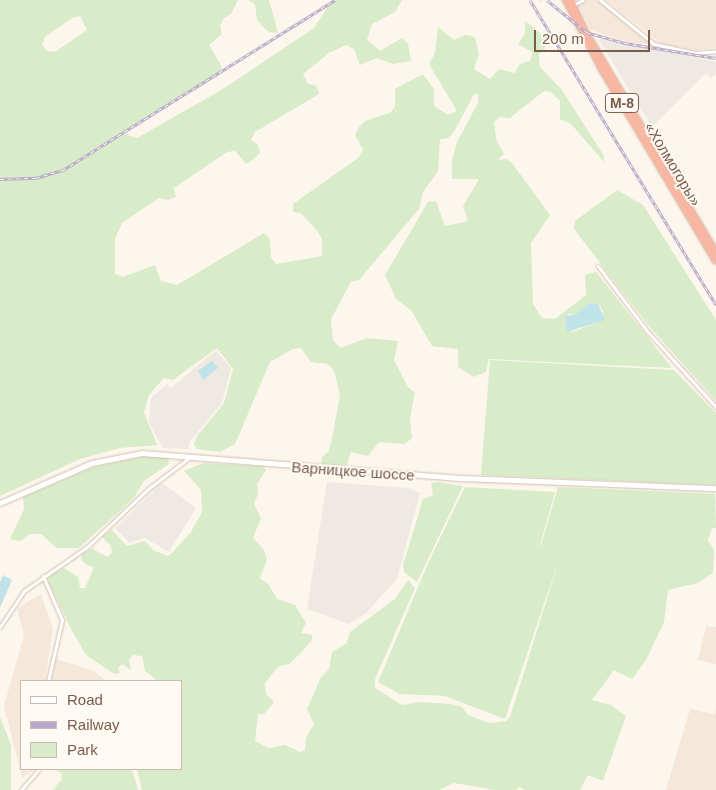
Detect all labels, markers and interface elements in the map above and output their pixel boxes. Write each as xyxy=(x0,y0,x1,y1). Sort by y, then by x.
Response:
scale bar xyxy=(536,20,652,52)
text: 200 m xyxy=(542,30,584,47)
road number: М-8 xyxy=(604,92,640,115)
street label: «Холмогоры» xyxy=(641,119,705,209)
street label: Варницкое шоссе xyxy=(291,458,415,484)
legend xyxy=(20,680,182,770)
text: Road xyxy=(67,691,103,708)
text: Railway xyxy=(67,716,120,733)
text: Park xyxy=(67,741,98,758)

